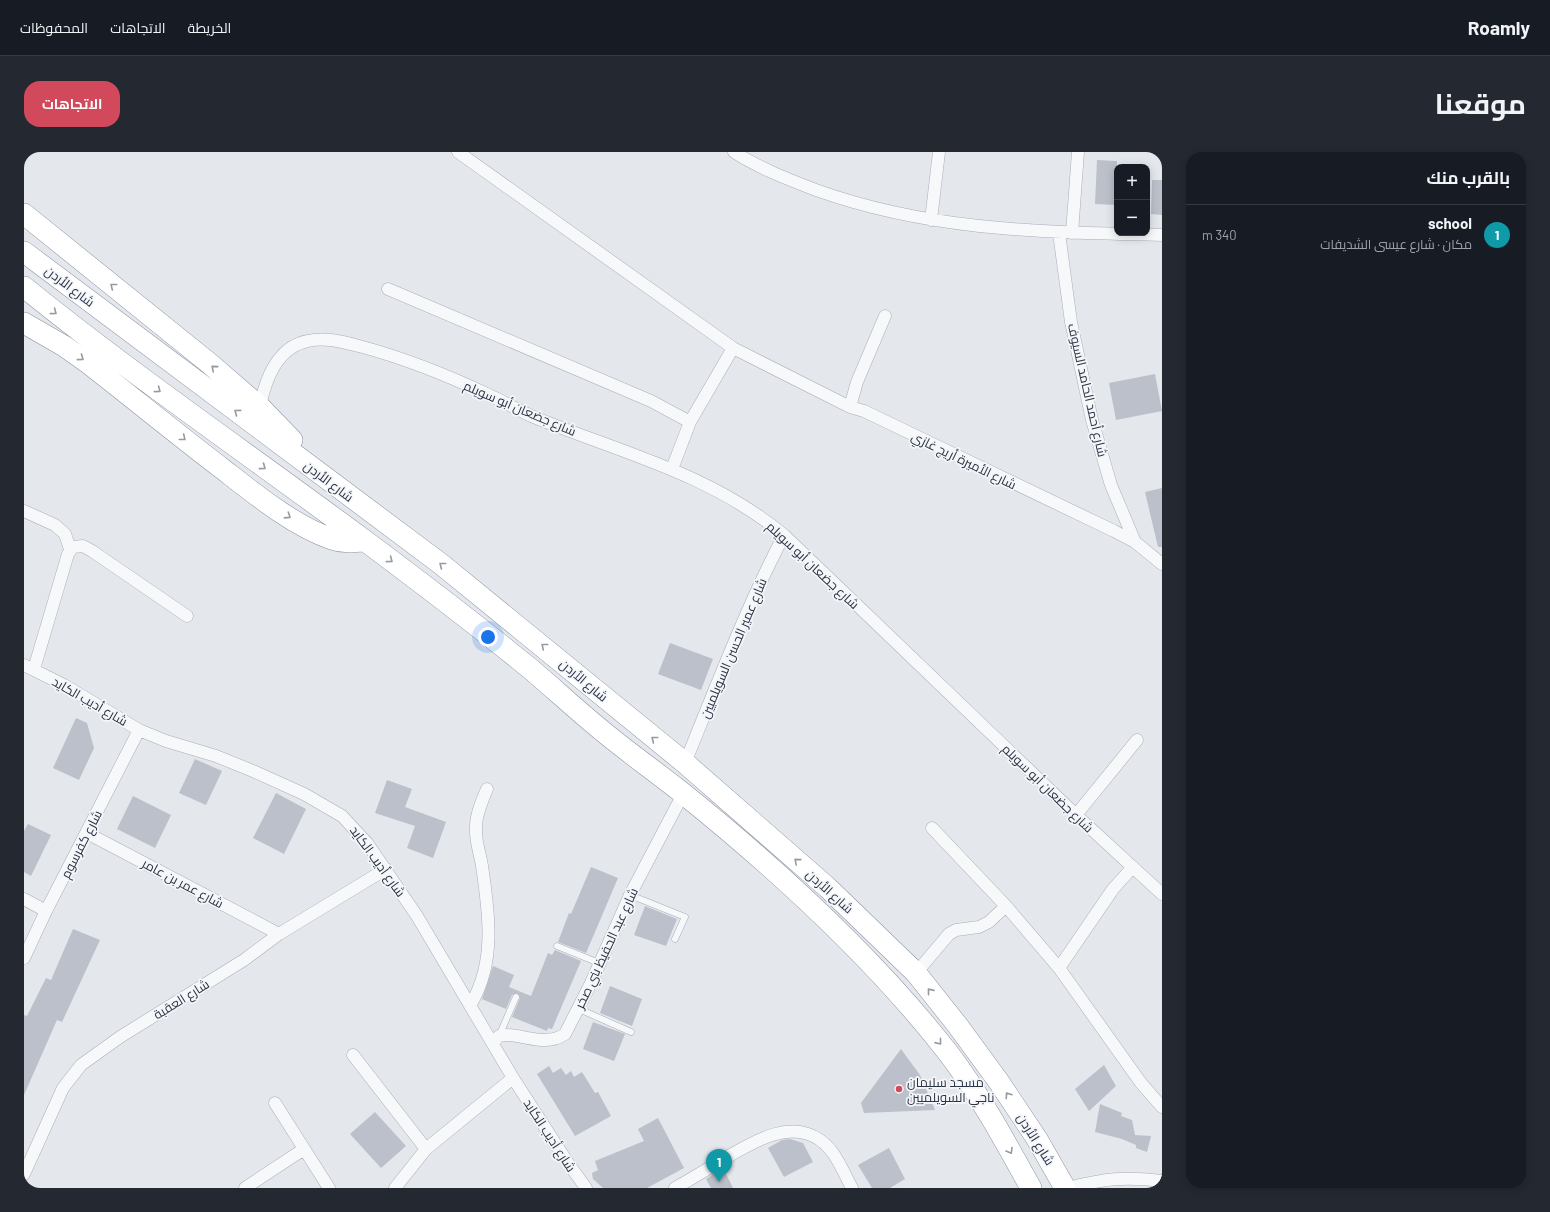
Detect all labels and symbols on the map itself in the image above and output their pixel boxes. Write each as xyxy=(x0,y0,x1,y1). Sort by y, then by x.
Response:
street label: شارع الأردن xyxy=(41,262,98,311)
one-way arrow xyxy=(111,284,118,291)
one-way arrow xyxy=(50,307,57,314)
street label: شارع أحمد الحامد السيوف xyxy=(1064,322,1111,459)
one-way arrow xyxy=(77,353,84,361)
one-way arrow xyxy=(211,365,219,373)
street label: شارع جضعان أبو سويلم xyxy=(460,377,579,441)
one-way arrow xyxy=(154,385,161,392)
one-way arrow xyxy=(235,410,242,417)
street label: شارع الأميرة أريج غازي xyxy=(908,428,1019,495)
one-way arrow xyxy=(179,434,186,441)
street label: شارع الأردن xyxy=(300,457,357,506)
one-way arrow xyxy=(259,462,266,470)
one-way arrow xyxy=(284,511,291,518)
street label: شارع جضعان أبو سويلم xyxy=(762,518,863,614)
one-way arrow xyxy=(386,556,393,563)
one-way arrow xyxy=(440,563,447,570)
street label: شارع عمير الحسن السويلميين xyxy=(696,575,771,721)
your location xyxy=(478,627,498,647)
one-way arrow xyxy=(541,644,548,651)
street label: شارع الأردن xyxy=(556,655,611,706)
street label: شارع أديب الكايد xyxy=(49,673,130,730)
one-way arrow xyxy=(652,737,659,744)
street label: شارع جضعان أبو سويلم xyxy=(998,740,1097,837)
street label: شارع كفرسوم xyxy=(57,807,107,882)
street label: شارع أديب الكايد xyxy=(346,822,409,900)
street label: شارع عمر بن عامر xyxy=(138,854,226,912)
one-way arrow xyxy=(794,859,802,866)
street label: شارع الأردن xyxy=(802,866,857,917)
street label: شارع عبد الحفيظ بني صخر xyxy=(570,885,644,1013)
street label: شارع العقبة xyxy=(150,976,212,1023)
one-way arrow xyxy=(928,989,935,996)
one-way arrow xyxy=(934,1037,941,1045)
place label: مسجد سليمان ناجي السويلميين xyxy=(907,1074,994,1108)
marker: مسجد سليمان ناجي السويلميين xyxy=(894,1084,904,1094)
one-way arrow xyxy=(1005,1092,1013,1099)
street label: شارع أديب الكايد xyxy=(520,1095,580,1175)
street label: شارع الأردن xyxy=(1013,1110,1058,1168)
one-way arrow xyxy=(1005,1146,1012,1154)
pin: 1 xyxy=(706,1149,732,1182)

